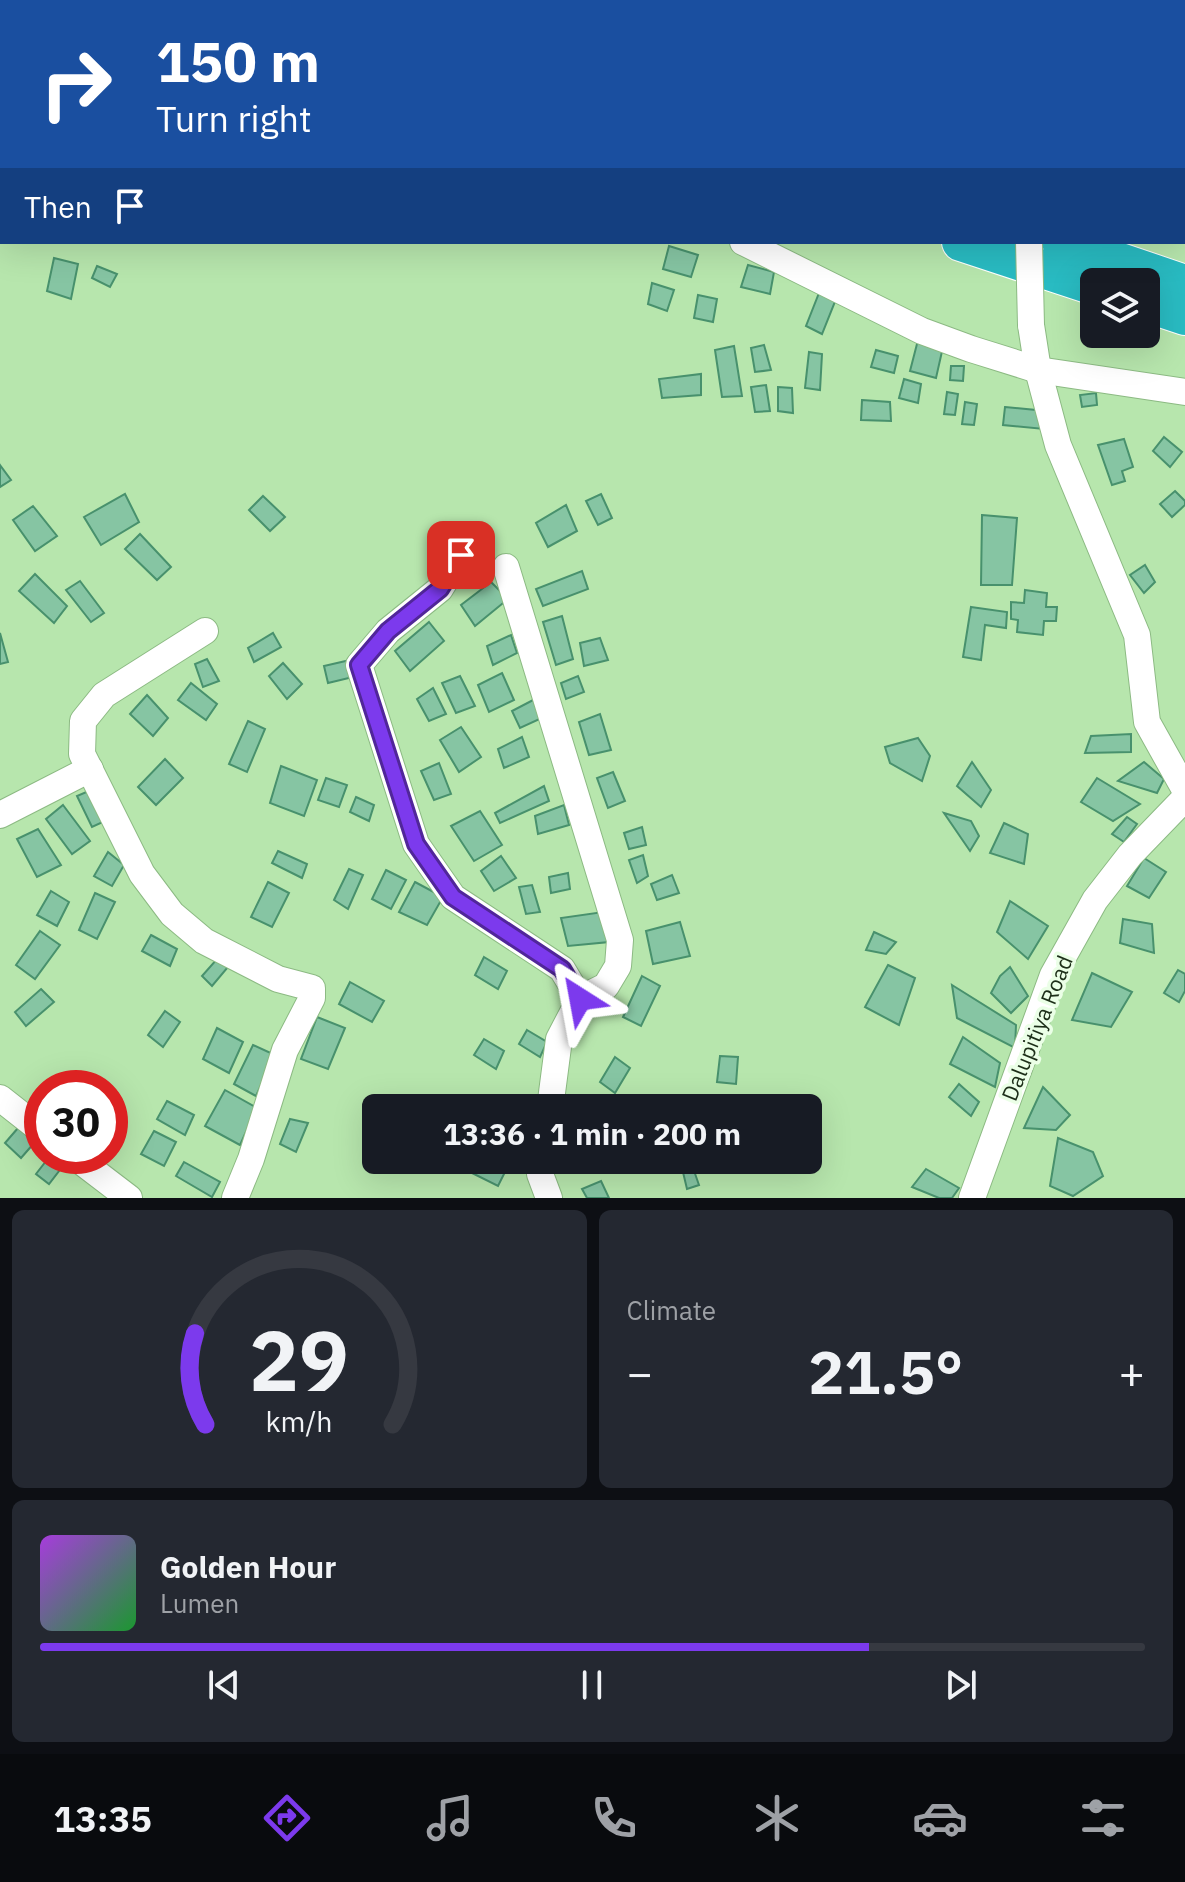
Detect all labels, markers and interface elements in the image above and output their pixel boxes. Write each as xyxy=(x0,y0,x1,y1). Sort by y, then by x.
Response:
text: 150 m xyxy=(156,25,320,97)
icon: right xyxy=(24,32,128,136)
text: Turn right xyxy=(156,95,312,142)
icon: arrive xyxy=(108,184,152,228)
text: Then xyxy=(24,187,92,226)
map controls xyxy=(1080,268,1160,348)
button: layers xyxy=(1080,268,1160,348)
pin xyxy=(427,521,495,589)
icon: arrive xyxy=(439,533,483,577)
street label: Dalupitiya Road xyxy=(994,951,1079,1105)
position arrow xyxy=(538,957,622,1041)
speed limit sign: 30 xyxy=(24,1070,128,1174)
text: 13:36 · 1 min · 200 m xyxy=(443,1114,741,1153)
text: Climate xyxy=(627,1293,716,1327)
text: 29 xyxy=(249,1306,349,1414)
text: 21.5° xyxy=(808,1332,963,1411)
text: − xyxy=(627,1344,653,1401)
text: + xyxy=(1119,1344,1145,1401)
text: km/h xyxy=(266,1403,333,1440)
text: Golden Hour xyxy=(160,1547,336,1586)
text: Lumen xyxy=(160,1586,239,1620)
icon: previous xyxy=(202,1663,246,1707)
icon: pause xyxy=(570,1663,614,1707)
icon: next xyxy=(939,1663,983,1707)
icon: directions xyxy=(259,1790,315,1846)
icon: music xyxy=(422,1790,478,1846)
icon: phone xyxy=(586,1790,642,1846)
icon: climate xyxy=(749,1790,805,1846)
icon: car xyxy=(912,1790,968,1846)
icon: filters xyxy=(1075,1790,1131,1846)
text: 13:35 xyxy=(54,1795,152,1842)

